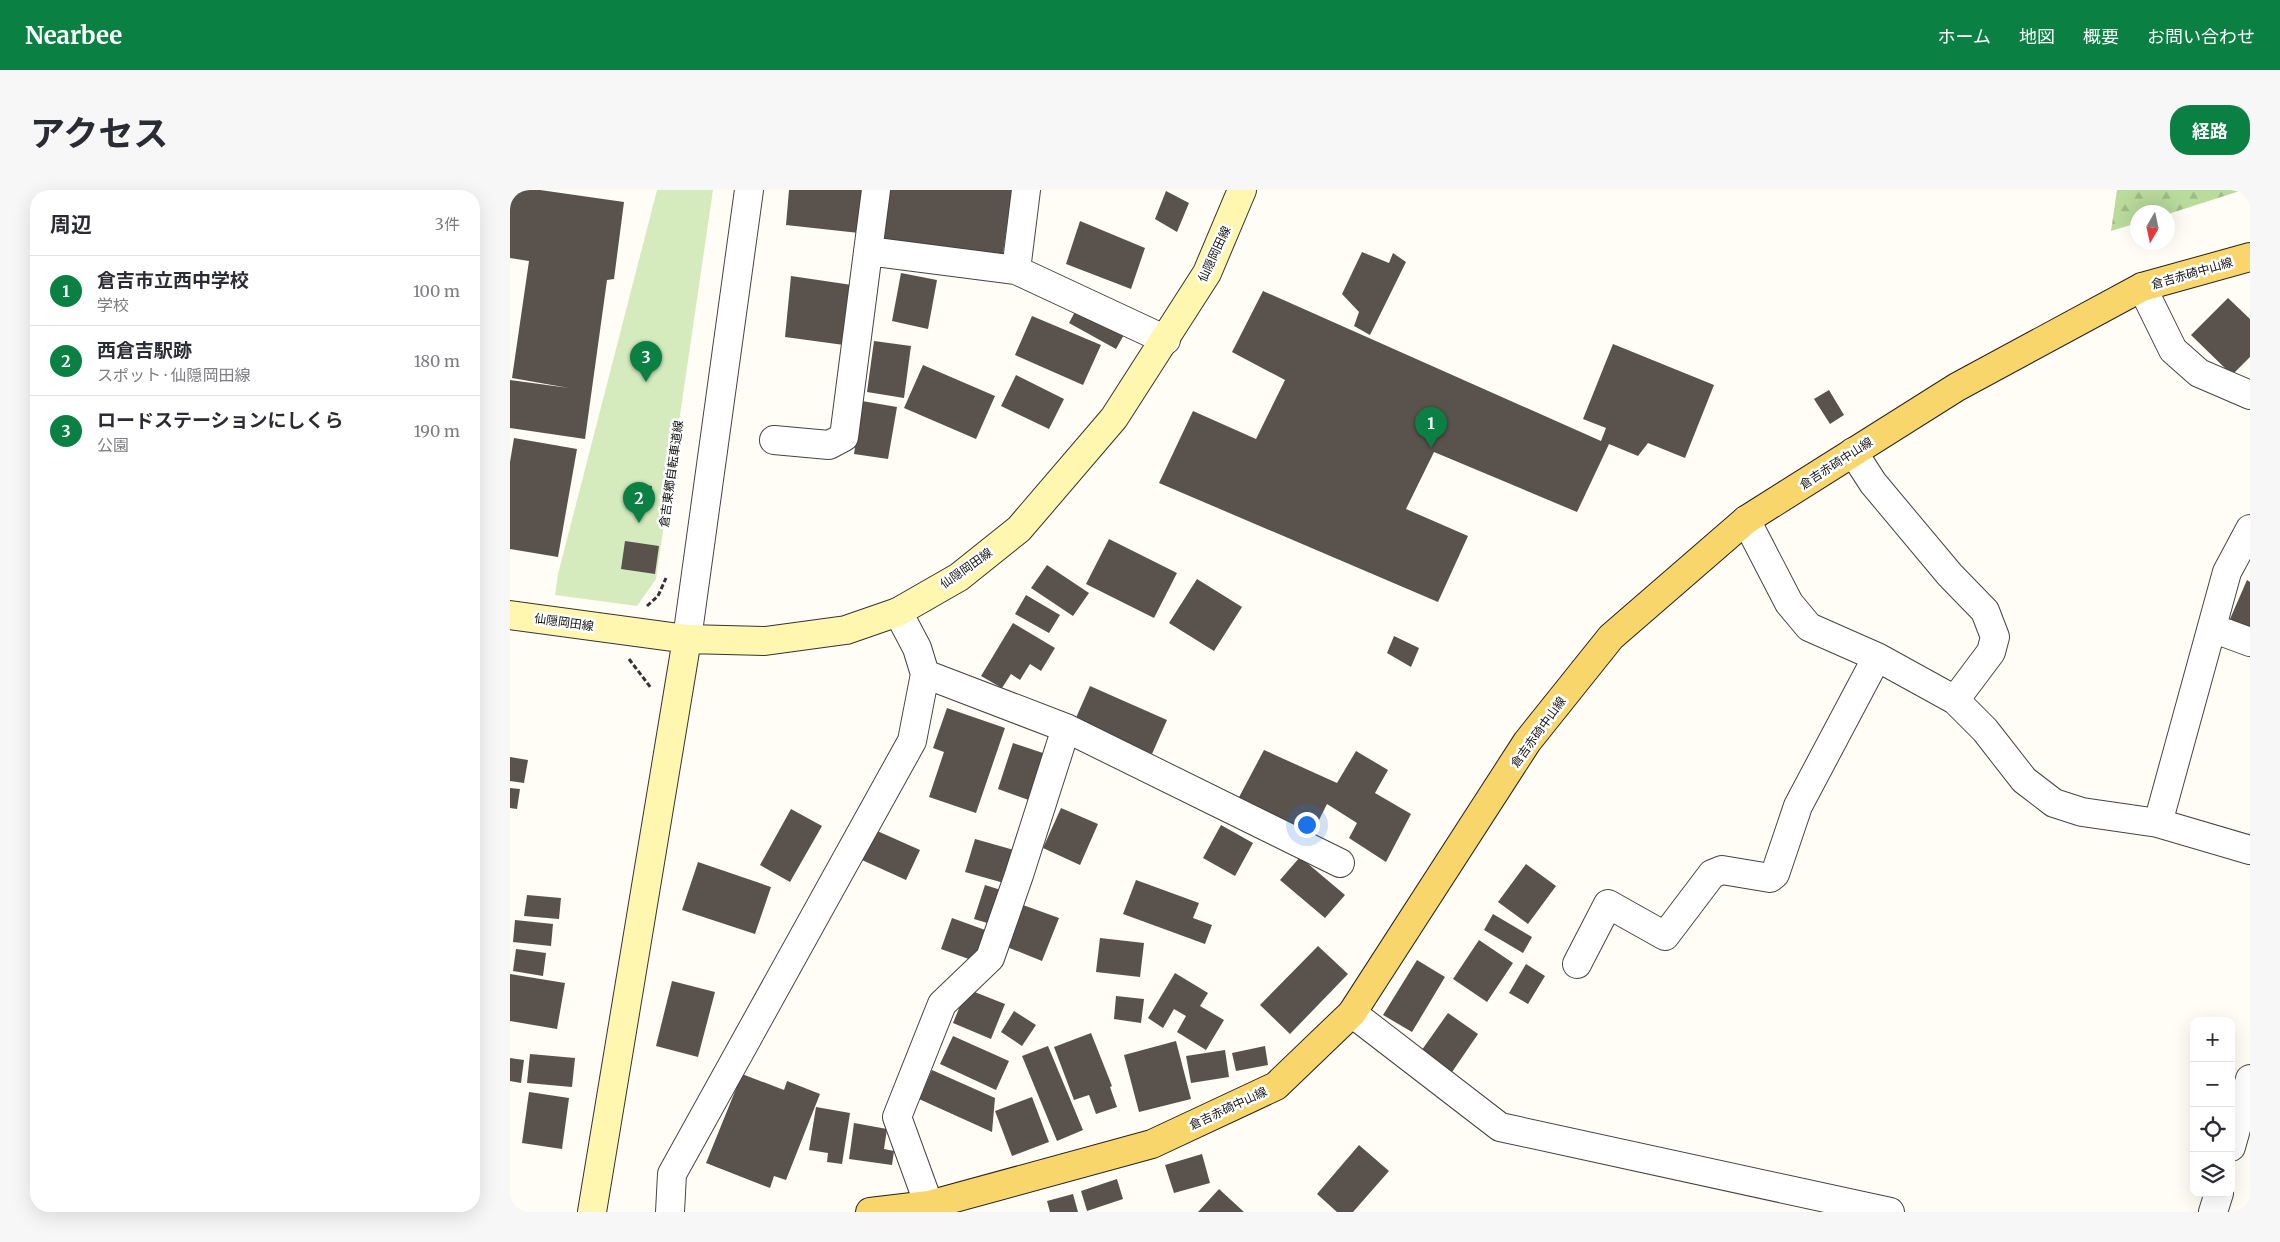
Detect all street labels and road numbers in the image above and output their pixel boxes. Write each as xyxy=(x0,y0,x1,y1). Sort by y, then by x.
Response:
street label: 仙隠岡田線 xyxy=(1195,224,1233,284)
street label: 倉吉赤碕中山線 xyxy=(2150,254,2234,292)
street label: 倉吉東郷自転車道線 xyxy=(656,419,686,529)
street label: 倉吉赤碕中山線 xyxy=(1797,434,1875,492)
street label: 仙隠岡田線 xyxy=(937,545,995,591)
street label: 仙隠岡田線 xyxy=(533,610,595,634)
street label: 倉吉赤碕中山線 xyxy=(1507,694,1569,770)
street label: 倉吉赤碕中山線 xyxy=(1187,1083,1269,1133)

